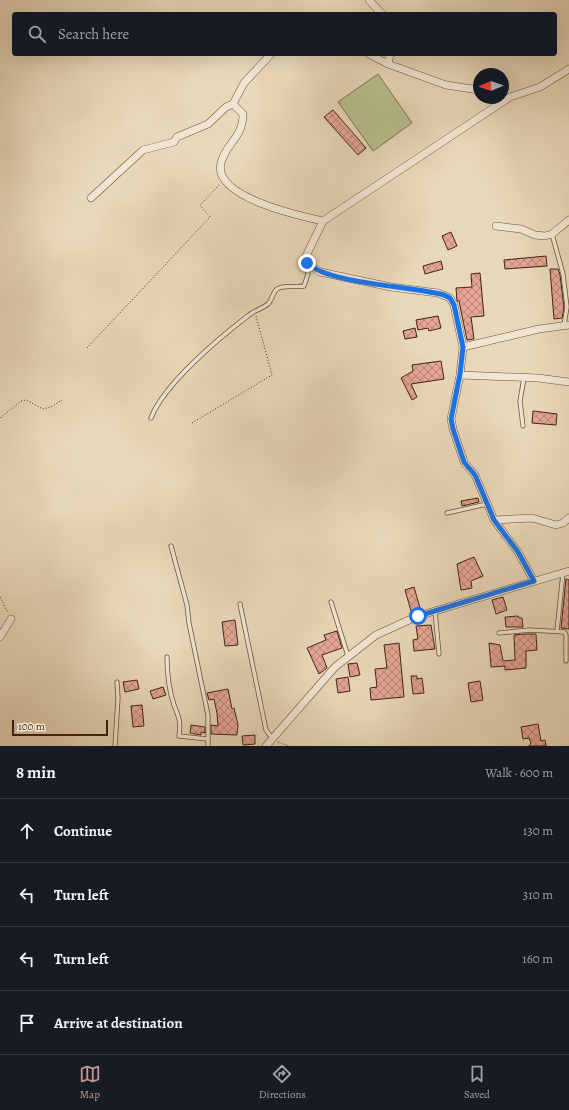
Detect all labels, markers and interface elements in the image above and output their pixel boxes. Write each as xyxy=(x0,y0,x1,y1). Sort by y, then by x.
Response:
search box xyxy=(12,12,557,56)
icon: search xyxy=(26,23,48,45)
text: Search here xyxy=(58,24,129,44)
north arrow xyxy=(473,68,509,104)
route end xyxy=(298,254,316,272)
route start xyxy=(409,607,427,625)
scale bar xyxy=(12,718,108,737)
text: 100 m xyxy=(18,719,45,734)
text: 8 min xyxy=(16,761,56,784)
text: Walk · 600 m xyxy=(485,764,553,781)
icon: ahead xyxy=(16,820,38,842)
text: Continue xyxy=(54,821,112,841)
text: 130 m xyxy=(523,822,553,839)
icon: left xyxy=(16,884,38,906)
text: Turn left xyxy=(54,885,109,905)
text: 310 m xyxy=(523,886,553,903)
icon: left xyxy=(16,948,38,970)
text: Turn left xyxy=(54,949,109,969)
text: 160 m xyxy=(522,950,553,967)
icon: arrive xyxy=(16,1012,38,1034)
text: Arrive at destination xyxy=(54,1013,183,1033)
tab: Map xyxy=(79,1063,101,1102)
tab: Directions xyxy=(259,1063,306,1102)
tab: Saved xyxy=(464,1063,490,1102)

